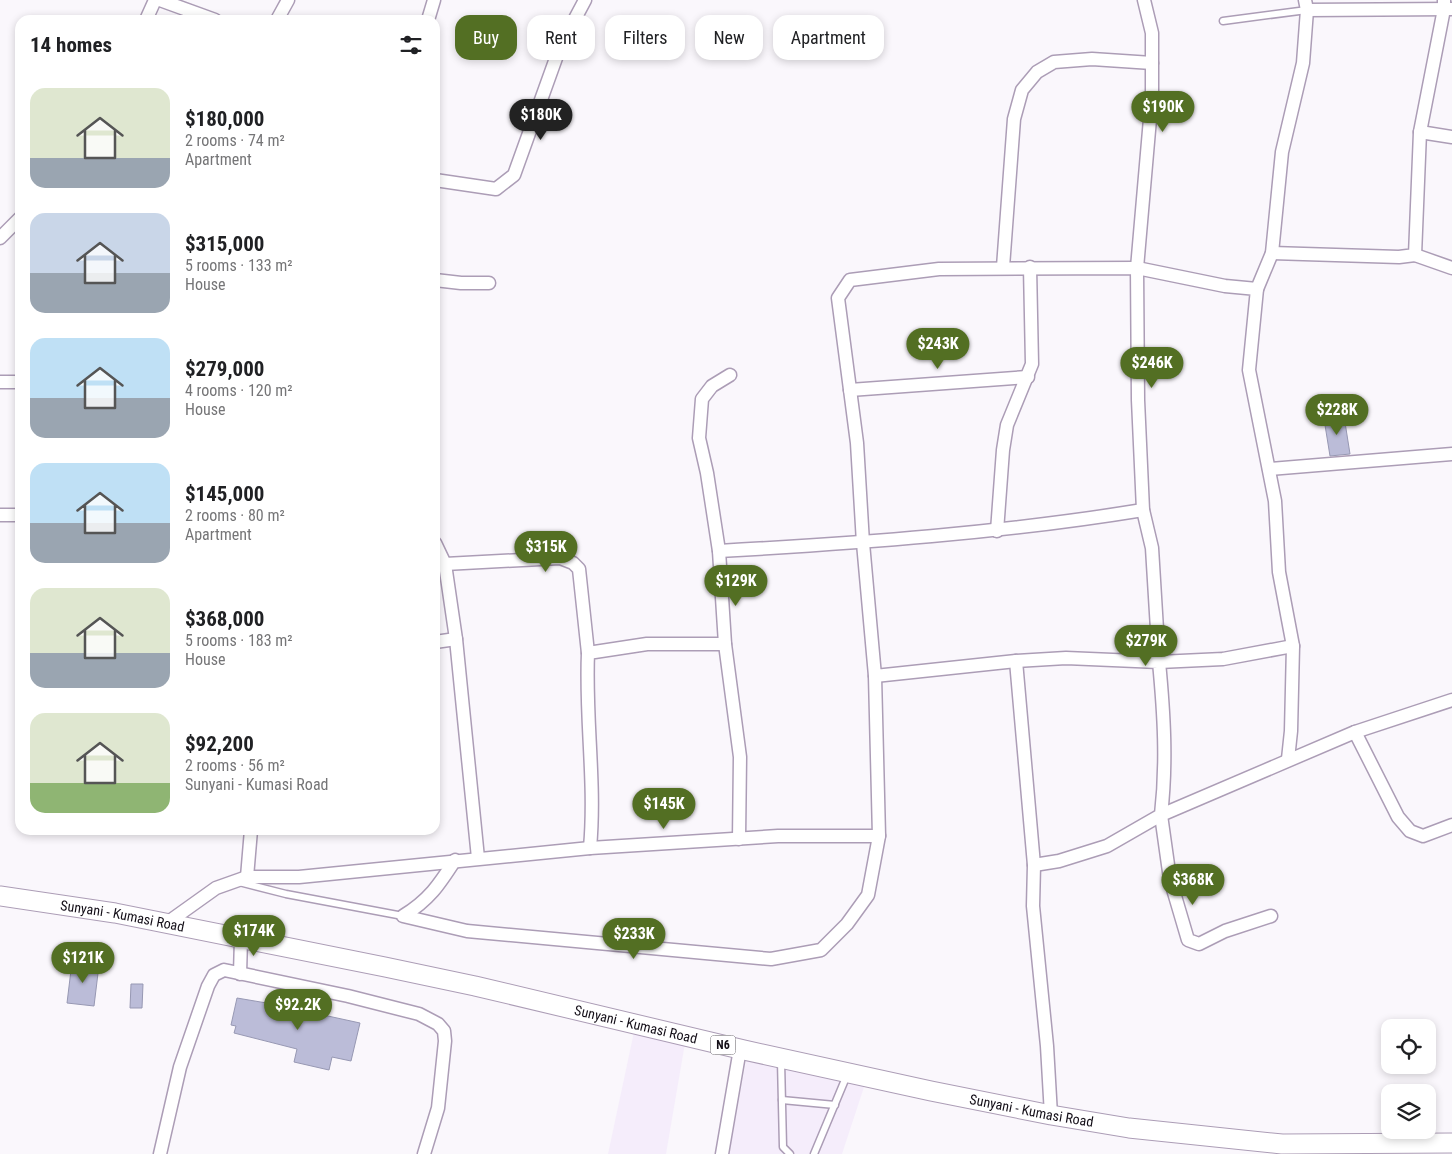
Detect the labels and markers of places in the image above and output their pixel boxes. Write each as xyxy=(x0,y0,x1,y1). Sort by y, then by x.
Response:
pin: $190K xyxy=(1128,90,1198,133)
pin: $180K xyxy=(506,98,576,141)
pin: $243K xyxy=(903,328,973,370)
pin: $246K xyxy=(1117,346,1187,389)
pin: $228K xyxy=(1302,394,1372,436)
pin: $315K xyxy=(511,530,581,573)
pin: $129K xyxy=(701,564,771,607)
pin: $279K xyxy=(1111,624,1181,667)
pin: $145K xyxy=(629,788,699,830)
pin: $368K xyxy=(1158,864,1228,906)
pin: $174K xyxy=(219,914,289,957)
pin: $233K xyxy=(599,918,669,960)
pin: $121K xyxy=(48,942,118,984)
pin: $92.2K xyxy=(257,988,339,1031)

